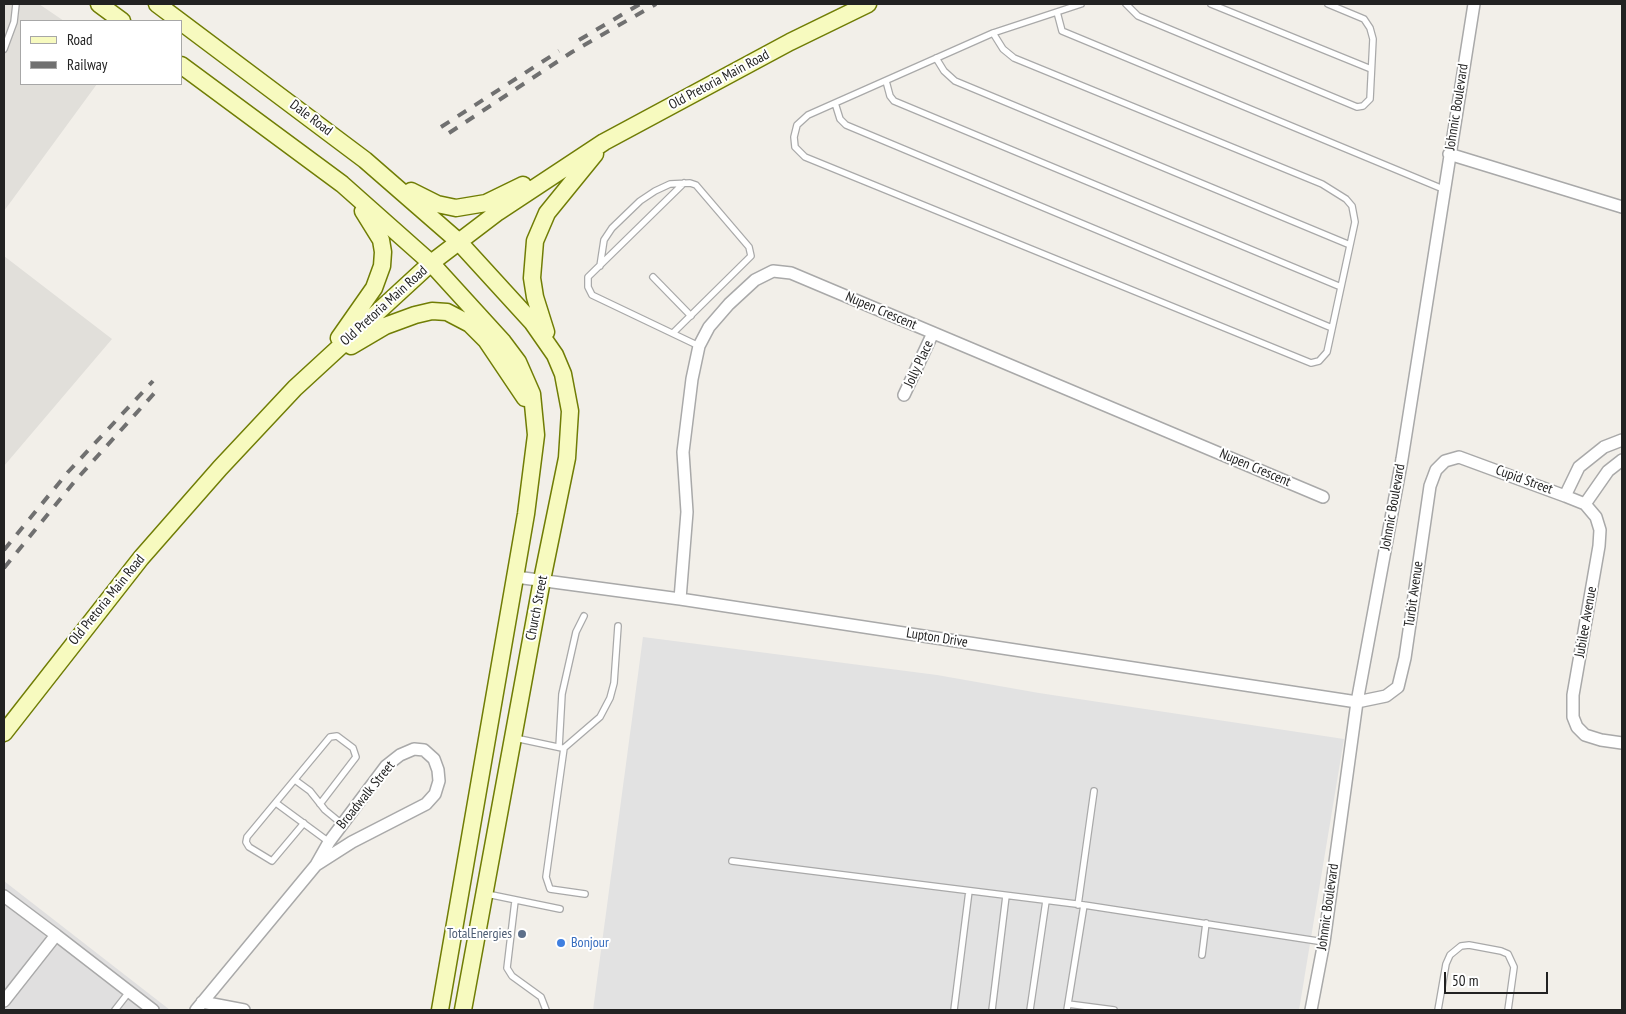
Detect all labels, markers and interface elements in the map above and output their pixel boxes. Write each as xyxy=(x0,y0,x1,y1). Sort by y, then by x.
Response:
legend xyxy=(20,20,182,85)
text: Road xyxy=(67,30,93,49)
street label: Old Pretoria Main Road xyxy=(666,46,772,114)
text: Railway xyxy=(67,55,107,74)
street label: Johnnic Boulevard xyxy=(1442,63,1472,151)
street label: Dale Road xyxy=(286,97,336,139)
street label: Old Pretoria Main Road xyxy=(337,263,431,349)
street label: Nupen Crescent xyxy=(843,288,919,334)
street label: Jolly Place xyxy=(901,338,937,390)
street label: Nupen Crescent xyxy=(1217,445,1293,491)
street label: Cupid Street xyxy=(1493,462,1555,498)
street label: Johnnic Boulevard xyxy=(1377,463,1409,551)
street label: Old Pretoria Main Road xyxy=(65,551,149,649)
street label: Turbit Avenue xyxy=(1401,560,1427,628)
street label: Church Street xyxy=(522,574,552,642)
street label: Jubilee Avenue xyxy=(1572,585,1600,659)
street label: Lupton Drive xyxy=(905,625,969,651)
street label: Broadwalk Street xyxy=(333,758,399,832)
street label: Johnnic Boulevard xyxy=(1314,863,1342,951)
place label: TotalEnergies xyxy=(447,926,512,942)
marker: TotalEnergies xyxy=(516,928,528,940)
place label: Bonjour xyxy=(571,935,609,951)
marker: Bonjour xyxy=(555,937,567,949)
scale bar xyxy=(1446,962,1550,994)
text: 50 m xyxy=(1452,971,1478,990)

